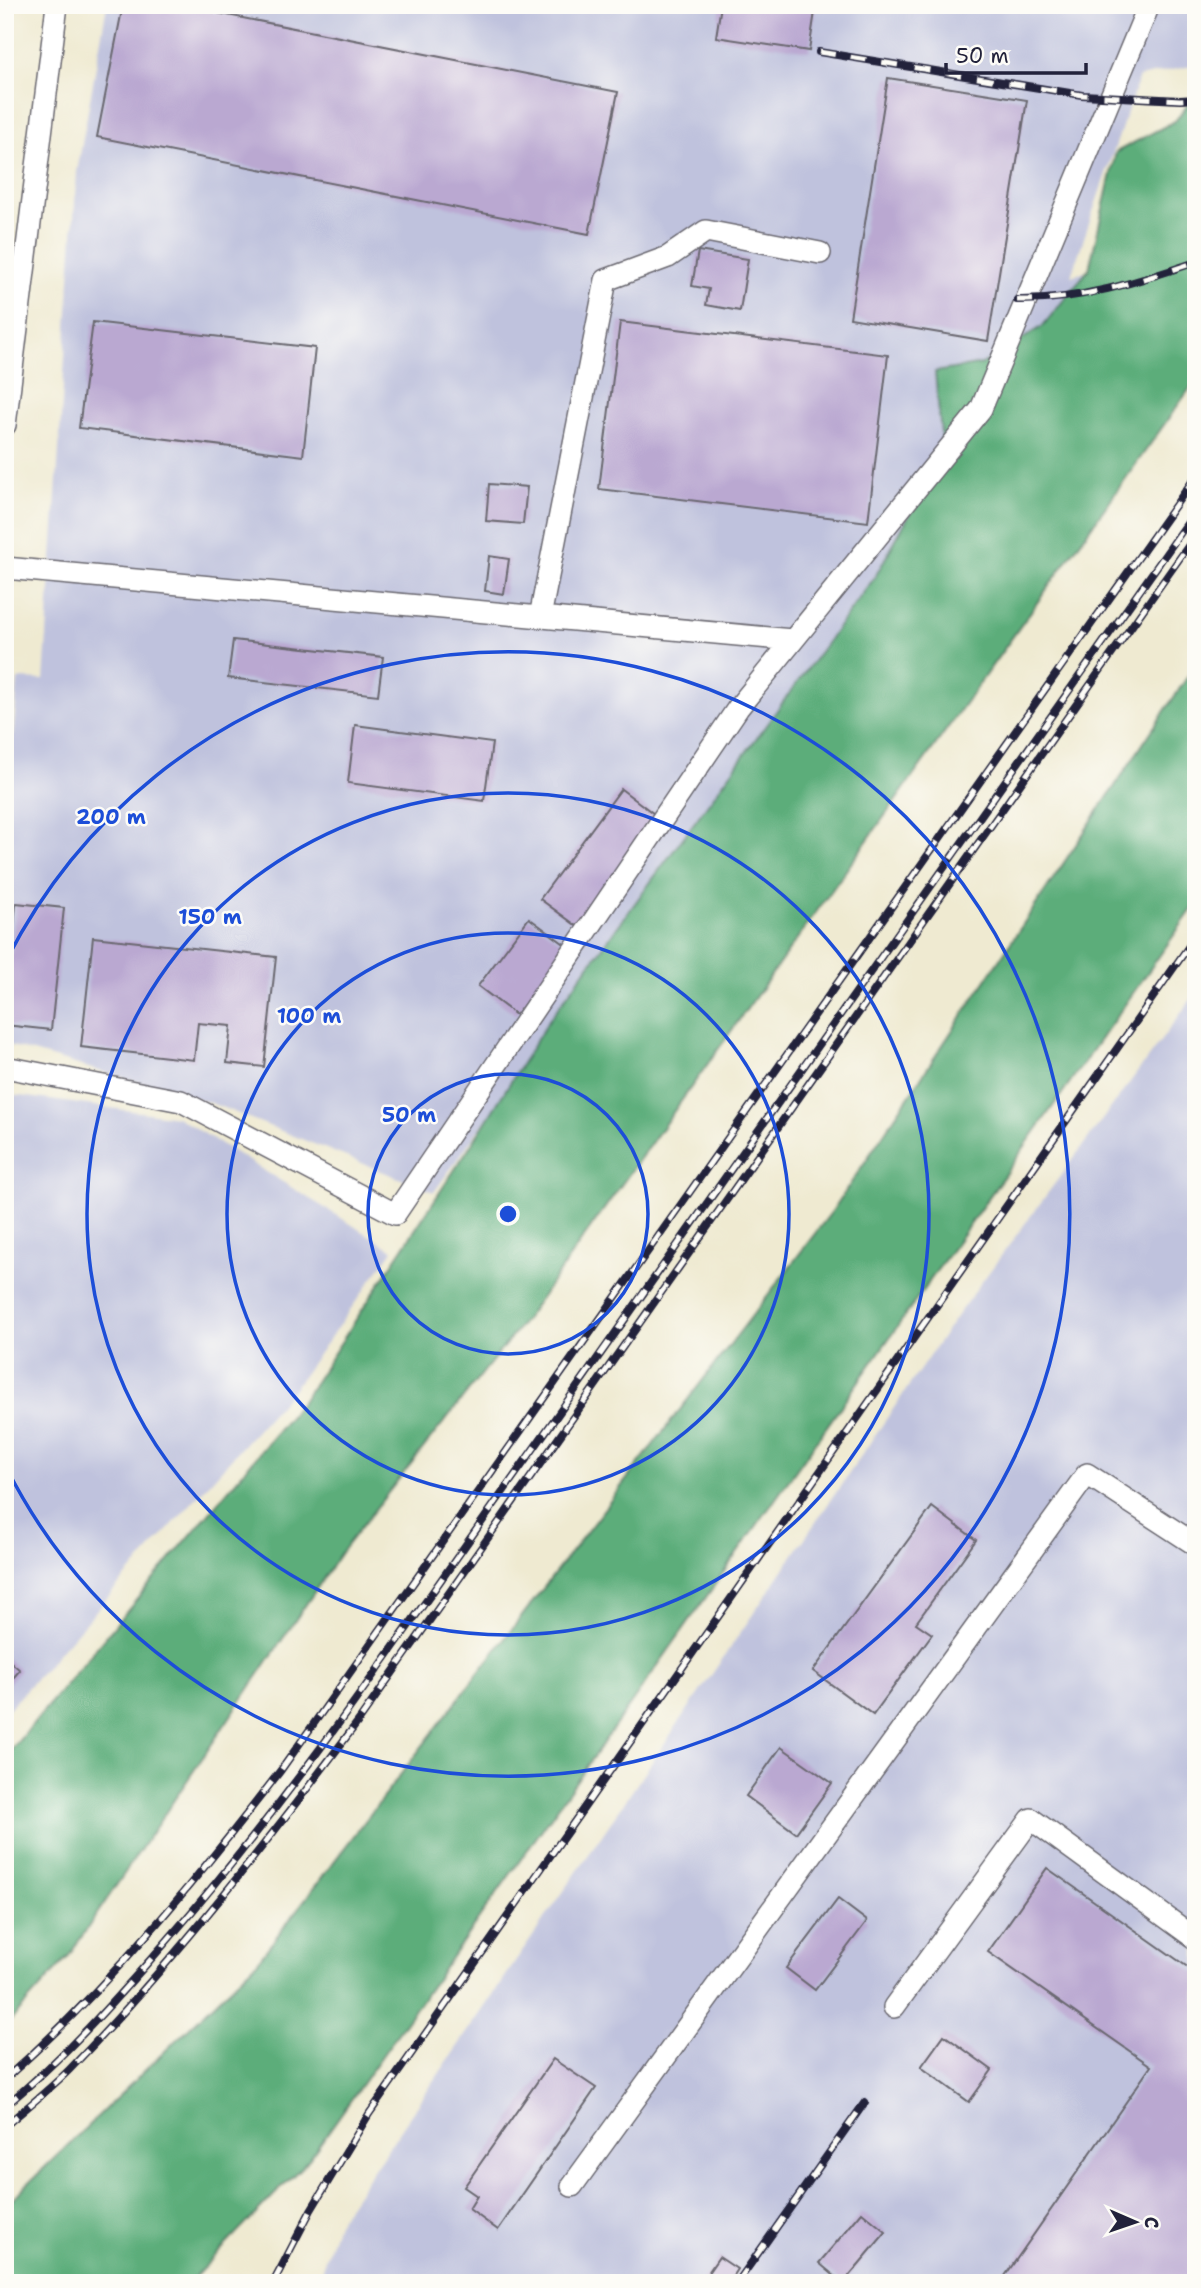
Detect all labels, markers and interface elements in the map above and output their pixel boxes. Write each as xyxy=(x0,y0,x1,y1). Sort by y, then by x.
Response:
scale bar xyxy=(946,32,1086,76)
text: 50 m xyxy=(956,42,1009,70)
text: 200 m xyxy=(76,803,146,831)
text: 150 m xyxy=(178,903,242,931)
text: 100 m xyxy=(277,1002,341,1030)
text: 50 m xyxy=(382,1101,436,1129)
centre of rings xyxy=(496,1202,520,1226)
north arrow xyxy=(1100,2186,1170,2256)
text: С xyxy=(1139,2216,1164,2229)

